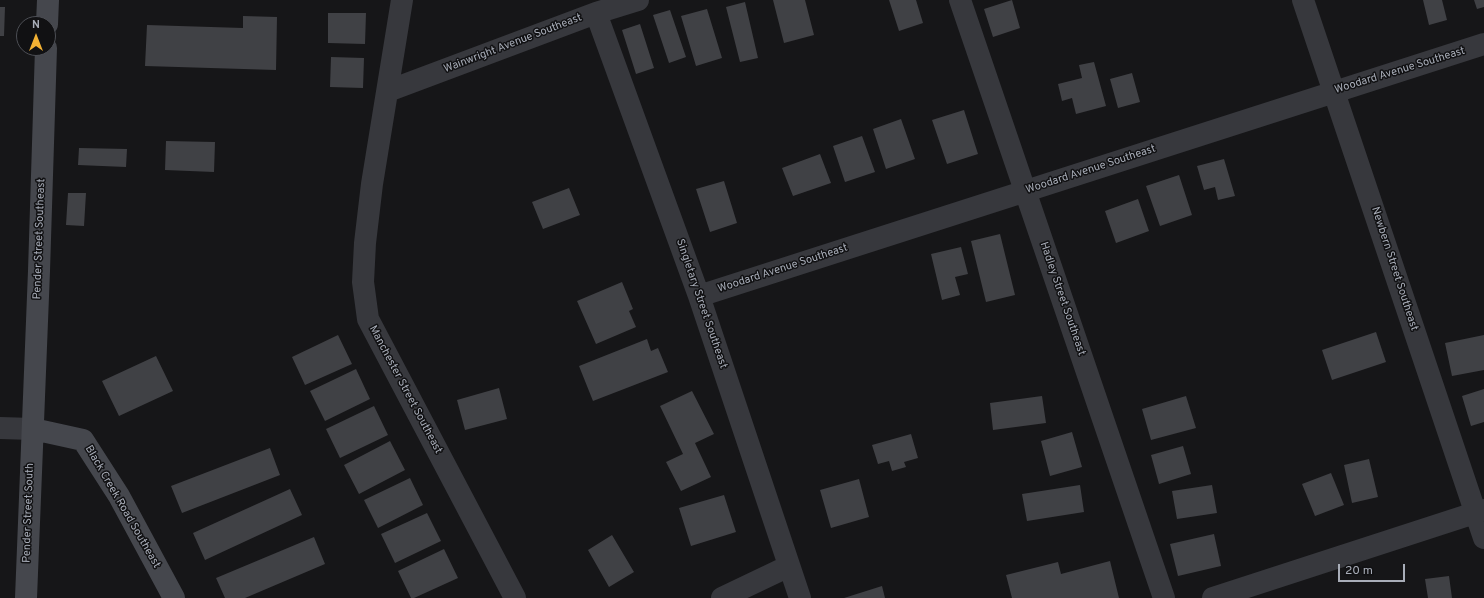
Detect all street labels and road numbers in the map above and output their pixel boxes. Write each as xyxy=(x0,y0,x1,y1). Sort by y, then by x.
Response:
street label: Wainwright Avenue Southeast xyxy=(442,12,584,76)
street label: Woodard Avenue Southeast xyxy=(1333,45,1467,97)
street label: Woodard Avenue Southeast xyxy=(1024,143,1158,197)
street label: Pender Street Southeast xyxy=(31,178,49,300)
street label: Newbern Street Southeast xyxy=(1368,205,1420,333)
street label: Singletary Street Southeast xyxy=(673,237,729,371)
street label: Hadley Street Southeast xyxy=(1036,240,1088,358)
street label: Woodard Avenue Southeast xyxy=(716,242,850,296)
street label: Manchester Street Southeast xyxy=(366,324,444,456)
street label: Black Creek Road Southeast xyxy=(81,443,163,571)
street label: Pender Street South xyxy=(21,463,37,563)

